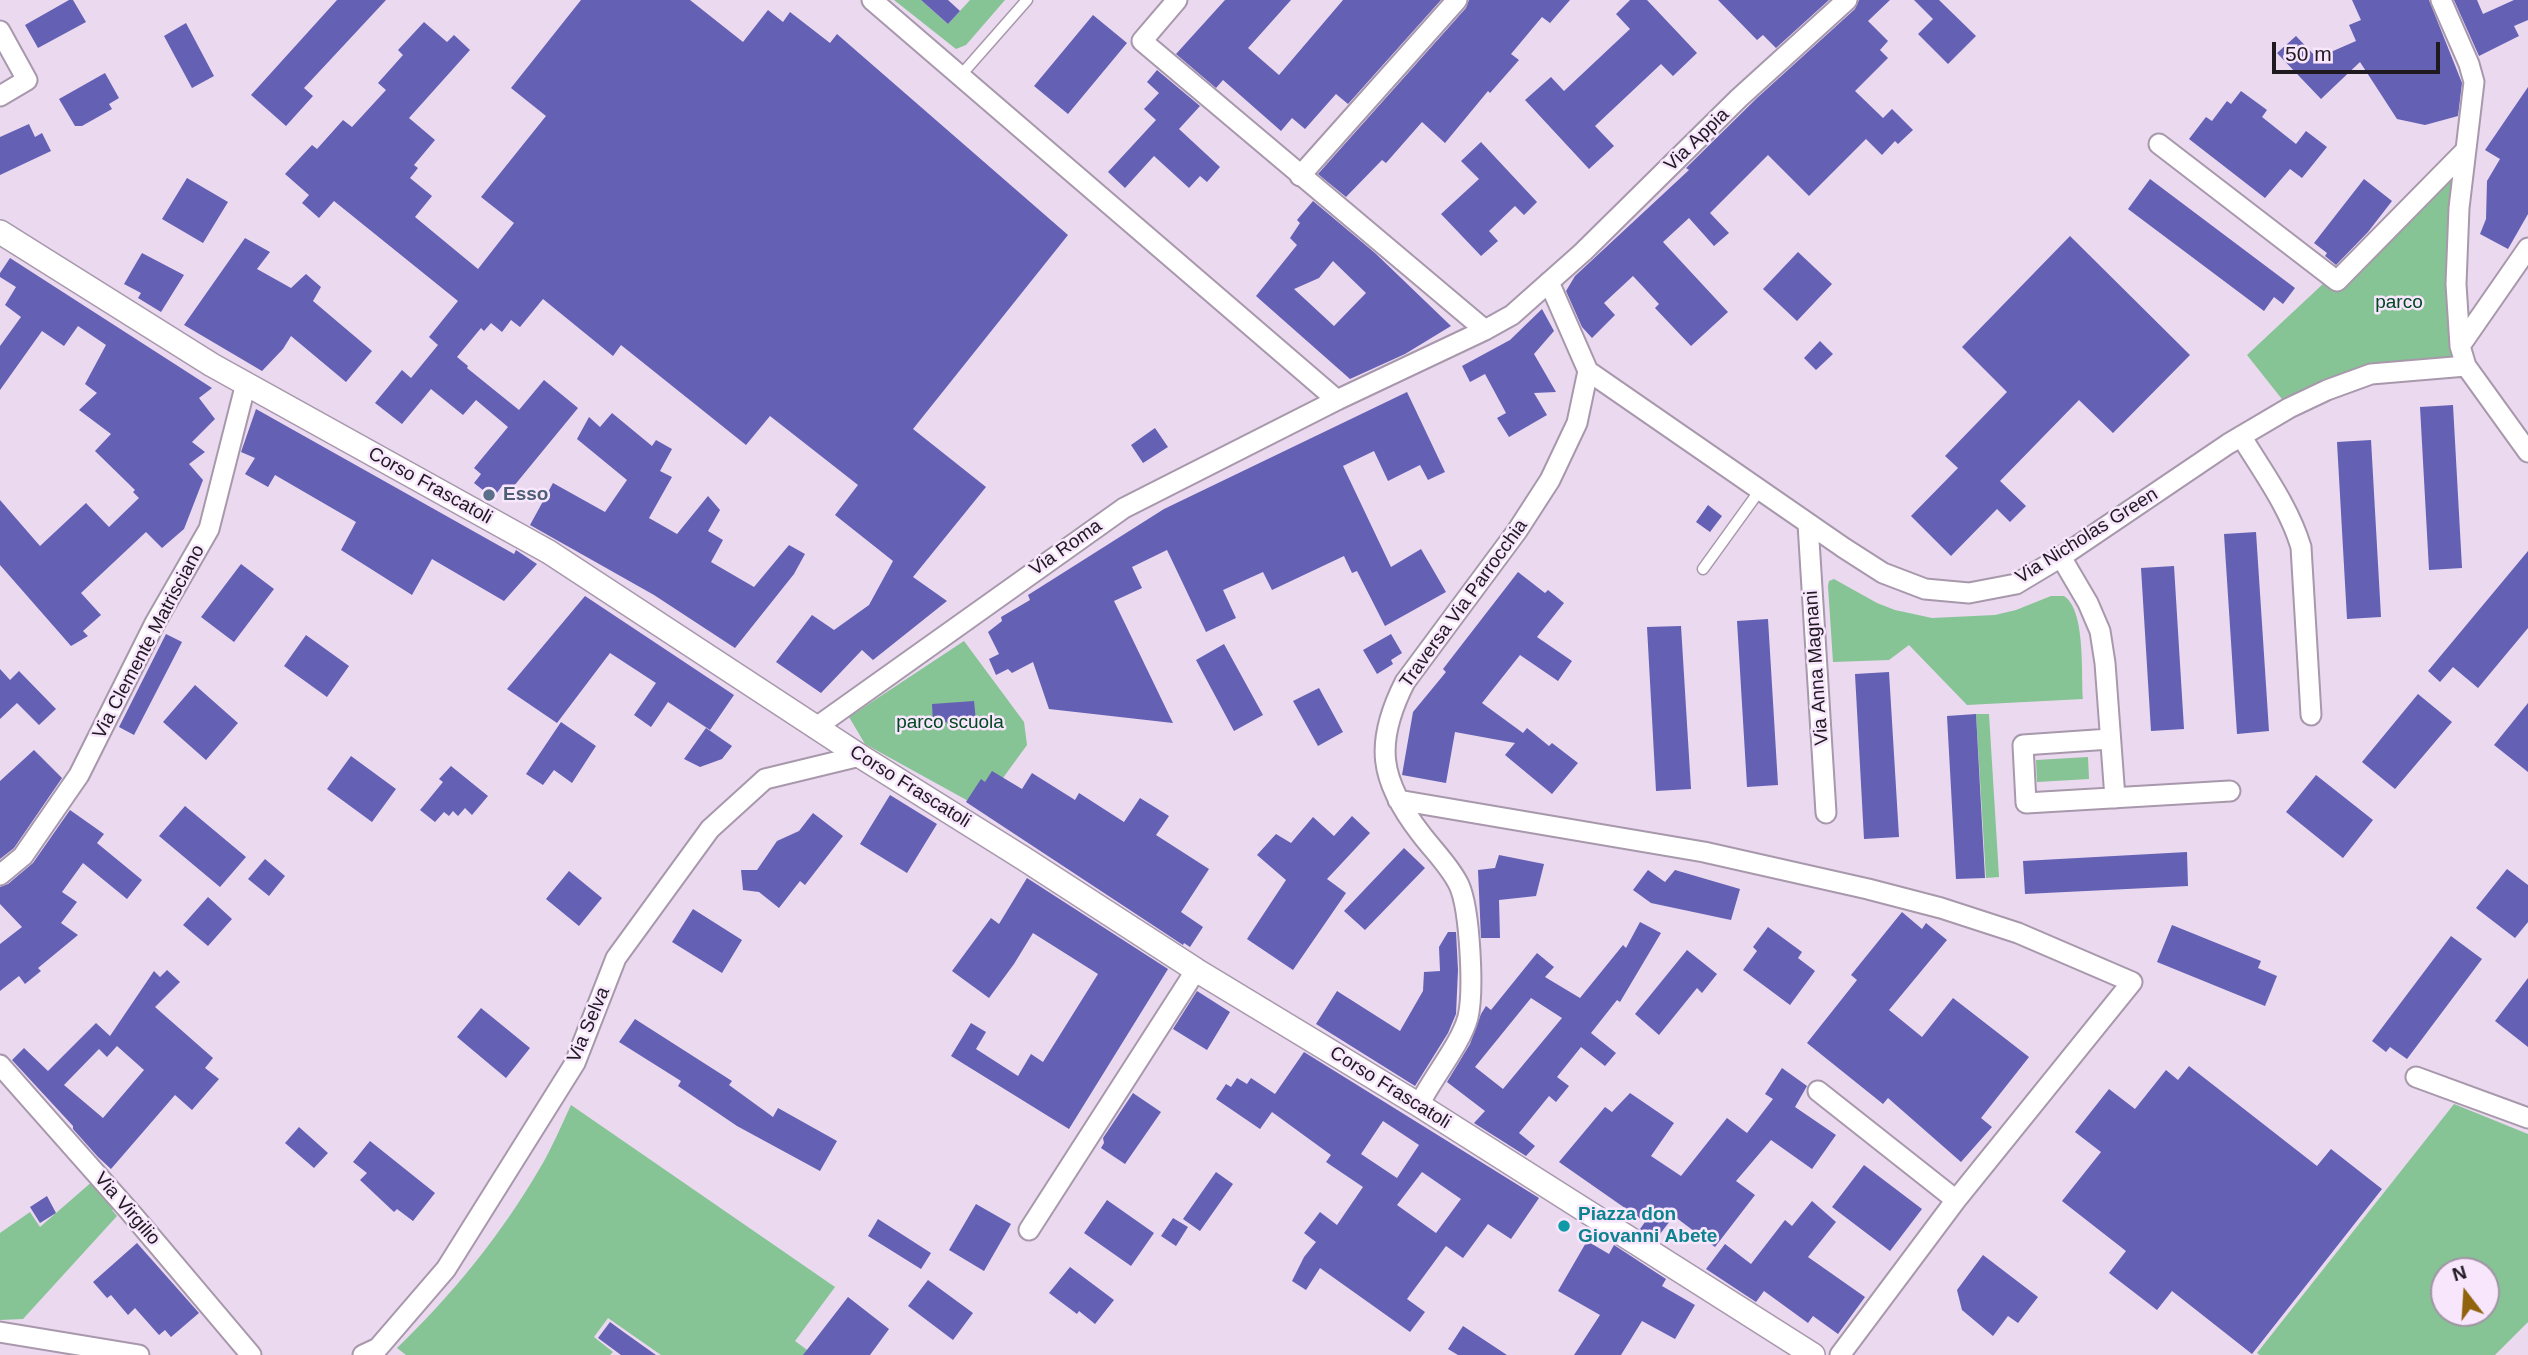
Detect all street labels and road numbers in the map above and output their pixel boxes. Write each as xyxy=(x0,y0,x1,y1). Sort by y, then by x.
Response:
street label: Via Appia xyxy=(1660,104,1734,176)
street label: Corso Frascatoli xyxy=(364,443,496,529)
street label: Via Nicholas Green xyxy=(2012,483,2162,589)
street label: Via Roma xyxy=(1025,515,1107,581)
street label: Traversa Via Parrocchia xyxy=(1395,515,1533,693)
street label: Via Clemente Matrisciano xyxy=(88,541,210,743)
street label: Via Anna Magnani xyxy=(1800,590,1834,746)
street label: Corso Frascatoli xyxy=(845,741,975,833)
street label: Via Selva xyxy=(563,984,615,1066)
street label: Corso Frascatoli xyxy=(1325,1042,1455,1134)
street label: Via Virgilio xyxy=(89,1168,165,1250)

